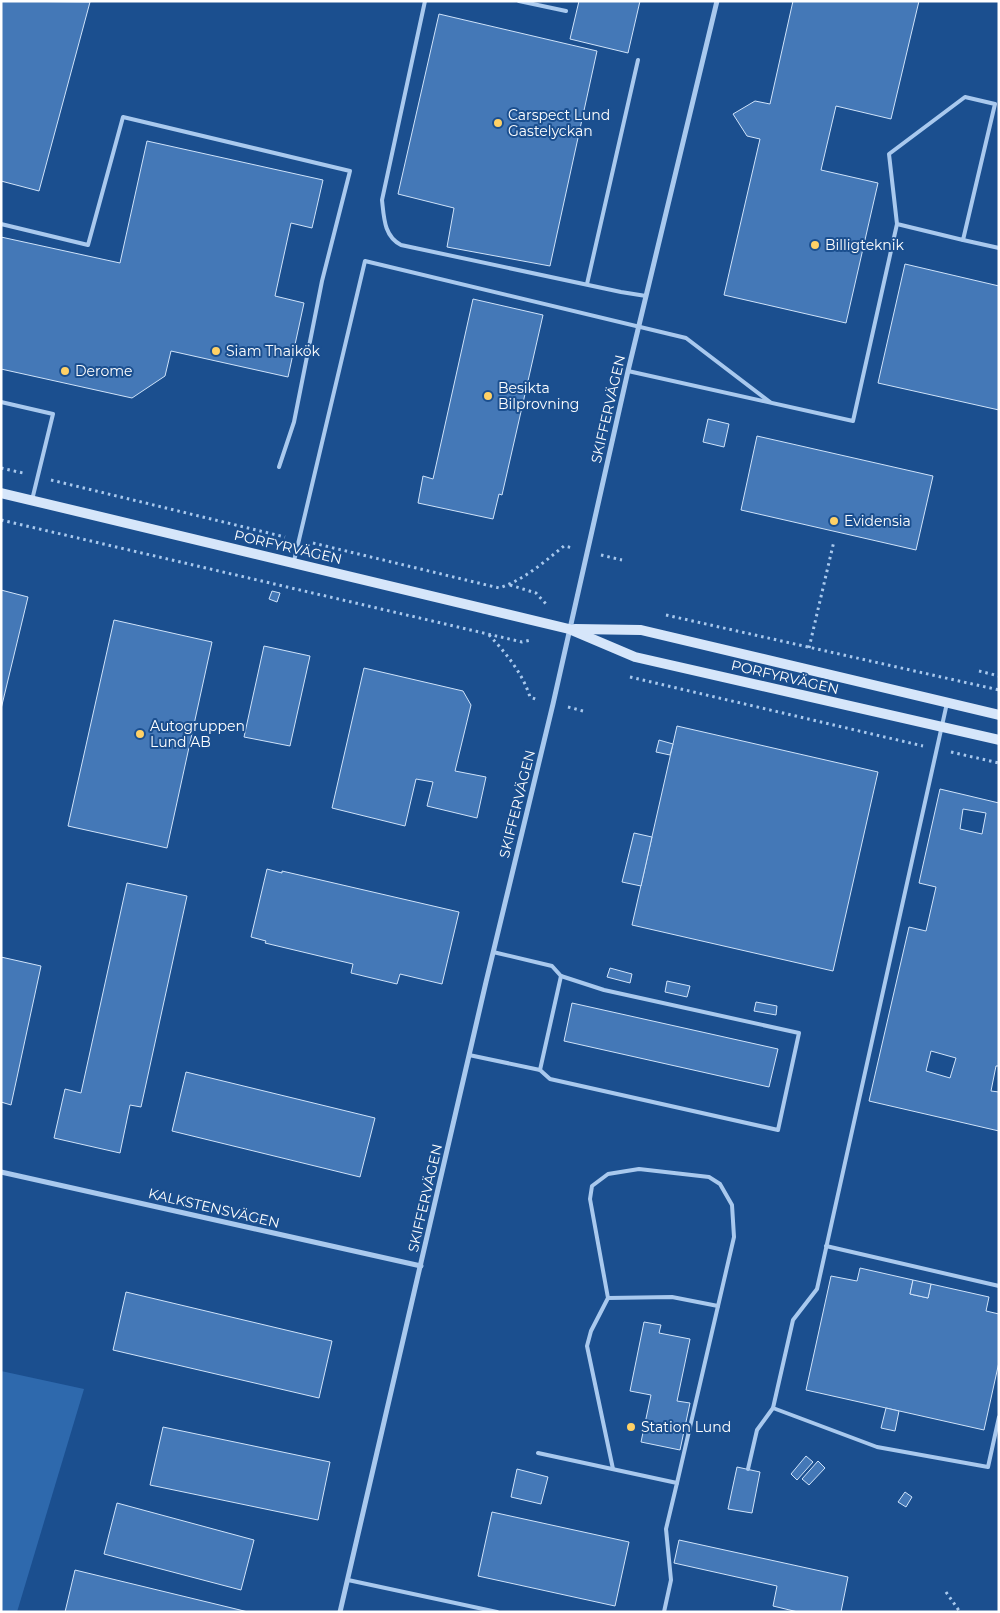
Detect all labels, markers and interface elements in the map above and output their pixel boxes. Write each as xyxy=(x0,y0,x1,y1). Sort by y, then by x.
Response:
place label: Carspect Lund Gastelyckan xyxy=(508,106,610,140)
marker: Carspect Lund Gastelyckan xyxy=(492,117,504,129)
place label: Billigteknik xyxy=(825,236,905,254)
marker: Billigteknik xyxy=(809,239,821,251)
place label: Siam Thaikök xyxy=(226,342,321,360)
marker: Siam Thaikök xyxy=(210,345,222,357)
street label: SKIFFERVÄGEN xyxy=(587,353,629,465)
place label: Derome xyxy=(75,362,133,380)
marker: Derome xyxy=(59,365,71,377)
place label: Besikta Bilprovning xyxy=(498,379,579,413)
marker: Besikta Bilprovning xyxy=(482,390,494,402)
place label: Evidensia xyxy=(844,512,911,530)
marker: Evidensia xyxy=(828,515,840,527)
street label: PORFYRVÄGEN xyxy=(232,526,344,568)
street label: PORFYRVÄGEN xyxy=(729,656,841,698)
place label: Autogruppen Lund AB xyxy=(150,717,245,751)
marker: Autogruppen Lund AB xyxy=(134,728,146,740)
street label: SKIFFERVÄGEN xyxy=(495,748,539,860)
street label: SKIFFERVÄGEN xyxy=(404,1142,446,1254)
street label: KALKSTENSVÄGEN xyxy=(147,1184,281,1232)
place label: Station Lund xyxy=(641,1418,731,1436)
marker: Station Lund xyxy=(625,1421,637,1433)

